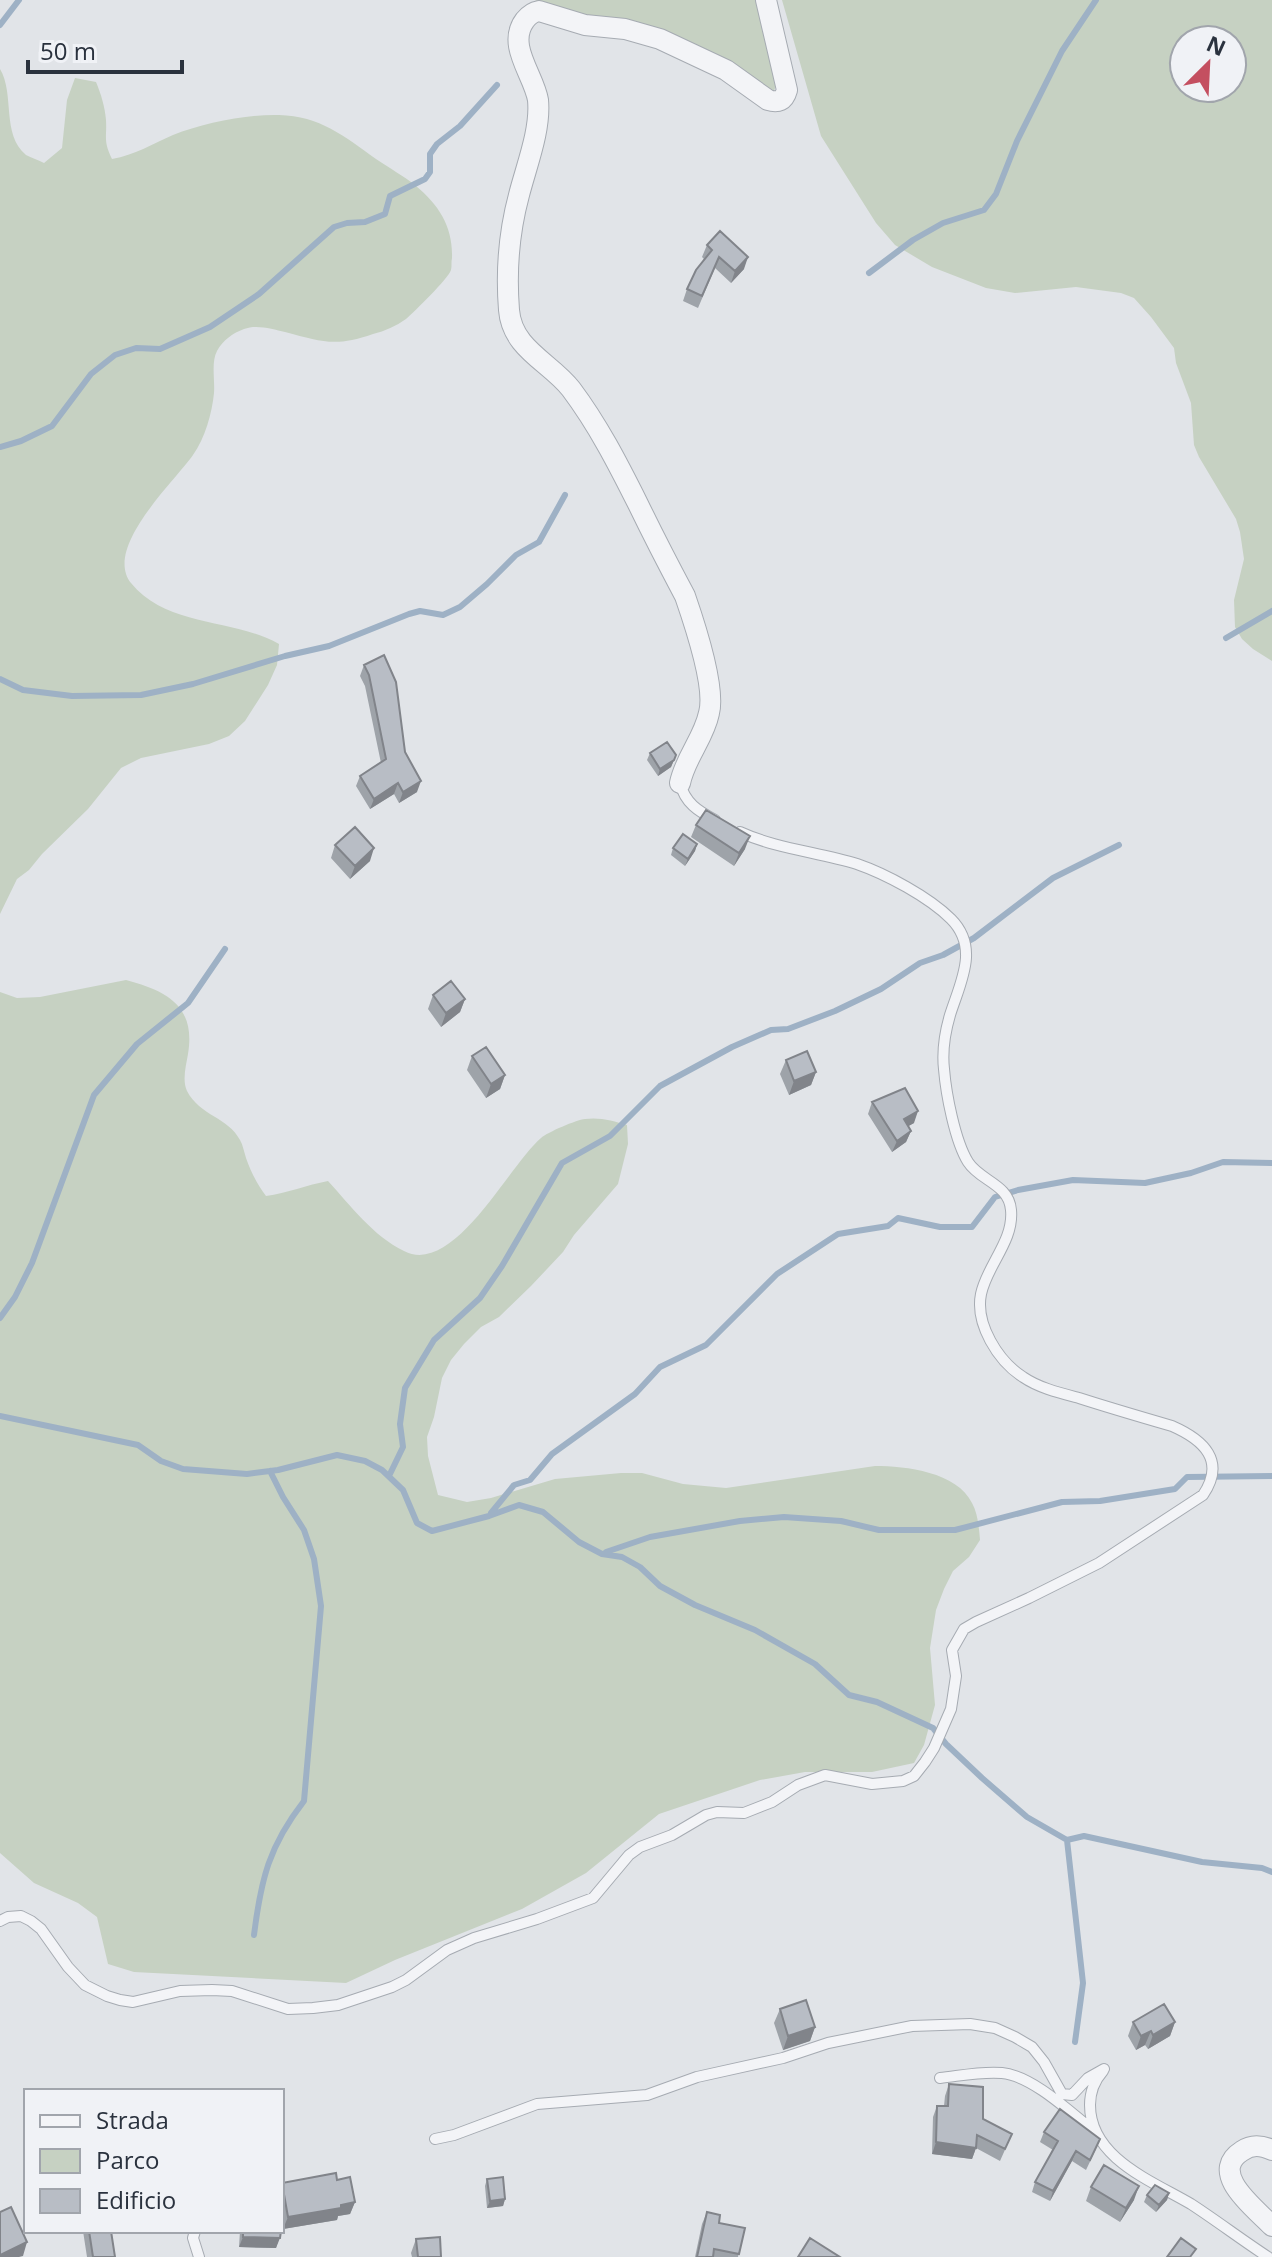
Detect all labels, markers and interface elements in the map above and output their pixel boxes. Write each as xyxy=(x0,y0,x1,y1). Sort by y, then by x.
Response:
scale bar xyxy=(28,24,182,74)
north arrow xyxy=(1168,24,1248,104)
text: N xyxy=(1202,27,1231,62)
text: 50 m xyxy=(40,34,96,67)
legend xyxy=(24,2089,284,2233)
text: Strada xyxy=(96,2103,169,2136)
text: Parco xyxy=(96,2143,160,2176)
text: Edificio xyxy=(96,2183,176,2216)

